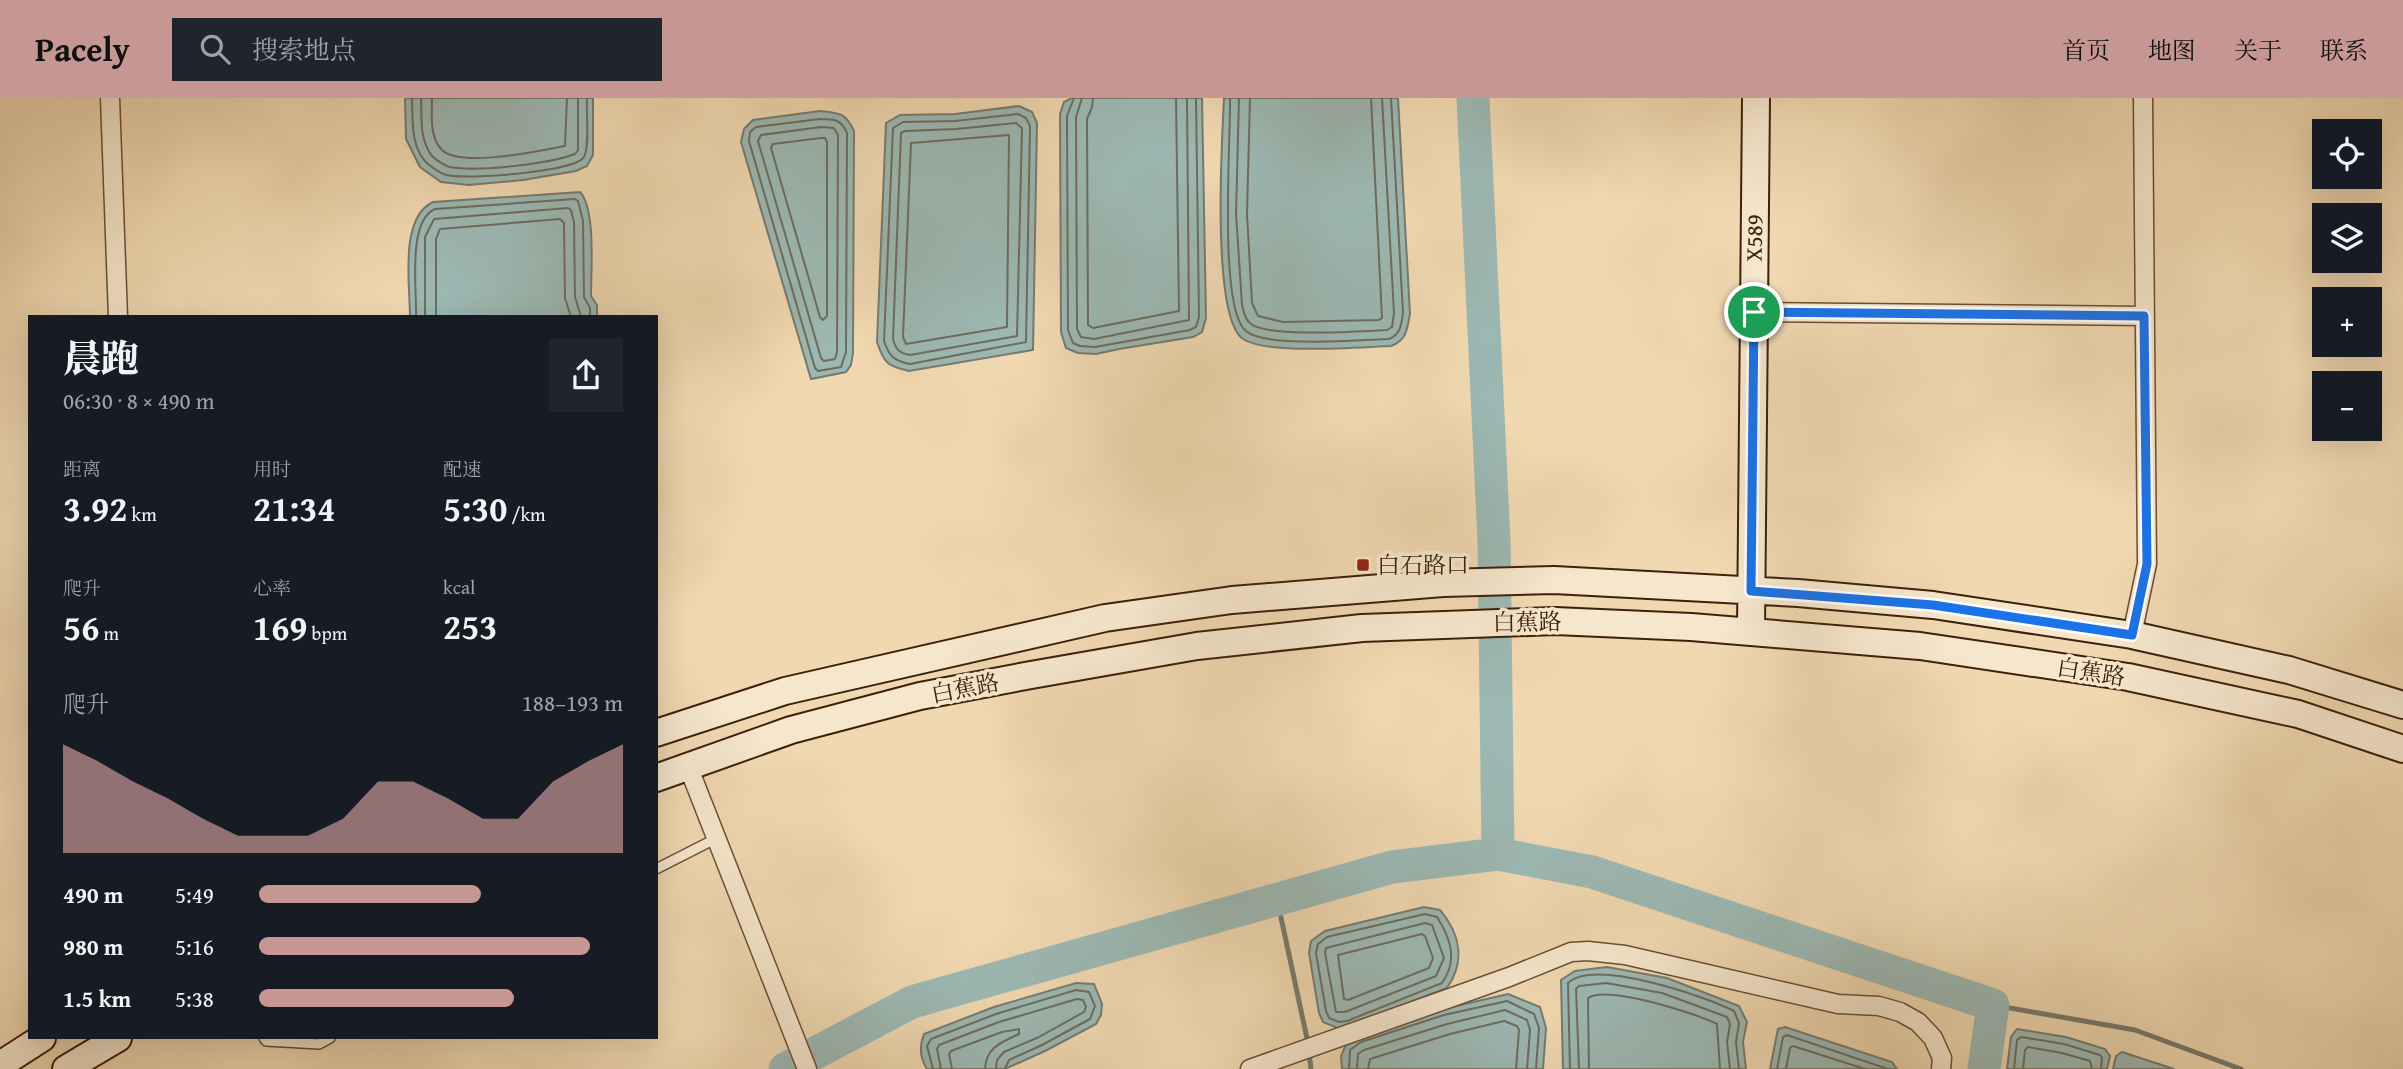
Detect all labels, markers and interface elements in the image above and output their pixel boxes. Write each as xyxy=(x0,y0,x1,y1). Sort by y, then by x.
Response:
search box xyxy=(172,18,662,81)
text: Pacely xyxy=(35,25,130,73)
icon: search xyxy=(196,30,234,68)
text: 搜索地点 xyxy=(252,30,356,69)
text: 首页 xyxy=(2062,33,2110,68)
text: 地图 xyxy=(2148,33,2196,68)
text: 关于 xyxy=(2234,33,2282,68)
text: 联系 xyxy=(2320,33,2368,68)
map controls xyxy=(2312,119,2382,441)
button: locate xyxy=(2312,119,2382,189)
button: layers xyxy=(2312,203,2382,273)
street label: X589 xyxy=(1737,214,1770,262)
pin xyxy=(1724,282,1784,342)
button: + xyxy=(2312,287,2382,357)
icon: arrive xyxy=(1735,293,1773,331)
text: 晨跑 xyxy=(63,330,139,386)
button: share xyxy=(549,338,623,412)
button: − xyxy=(2312,371,2382,441)
text: 06:30 · 8 × 490 m xyxy=(63,384,215,417)
text: 距离 xyxy=(63,455,101,483)
text: 用时 xyxy=(253,455,291,483)
text: 配速 xyxy=(443,455,481,483)
text: 3.92 xyxy=(63,483,127,534)
text: 21:34 xyxy=(253,483,335,534)
text: 5:30 xyxy=(443,483,507,534)
text: km xyxy=(127,500,157,528)
text: /km xyxy=(507,500,546,528)
place label: 白石路口 xyxy=(1377,548,1469,581)
marker: 白石路口 xyxy=(1355,557,1371,573)
text: kcal xyxy=(443,573,475,601)
text: 爬升 xyxy=(63,574,101,602)
text: 心率 xyxy=(253,574,291,602)
text: 253 xyxy=(443,601,497,652)
text: 56 xyxy=(63,602,99,653)
text: 169 xyxy=(253,602,307,653)
street label: 白蕉路 xyxy=(1492,604,1562,639)
text: m xyxy=(99,619,119,647)
text: bpm xyxy=(307,619,347,647)
street label: 白蕉路 xyxy=(2054,650,2128,693)
street label: 白蕉路 xyxy=(928,665,1002,710)
text: 188–193 m xyxy=(522,686,623,719)
text: 爬升 xyxy=(63,687,109,720)
text: 490 m xyxy=(63,878,124,911)
text: 5:49 xyxy=(175,878,214,911)
text: 980 m xyxy=(63,930,124,963)
text: 5:16 xyxy=(175,930,214,963)
text: 1.5 km xyxy=(63,982,131,1015)
text: 5:38 xyxy=(175,982,214,1015)

